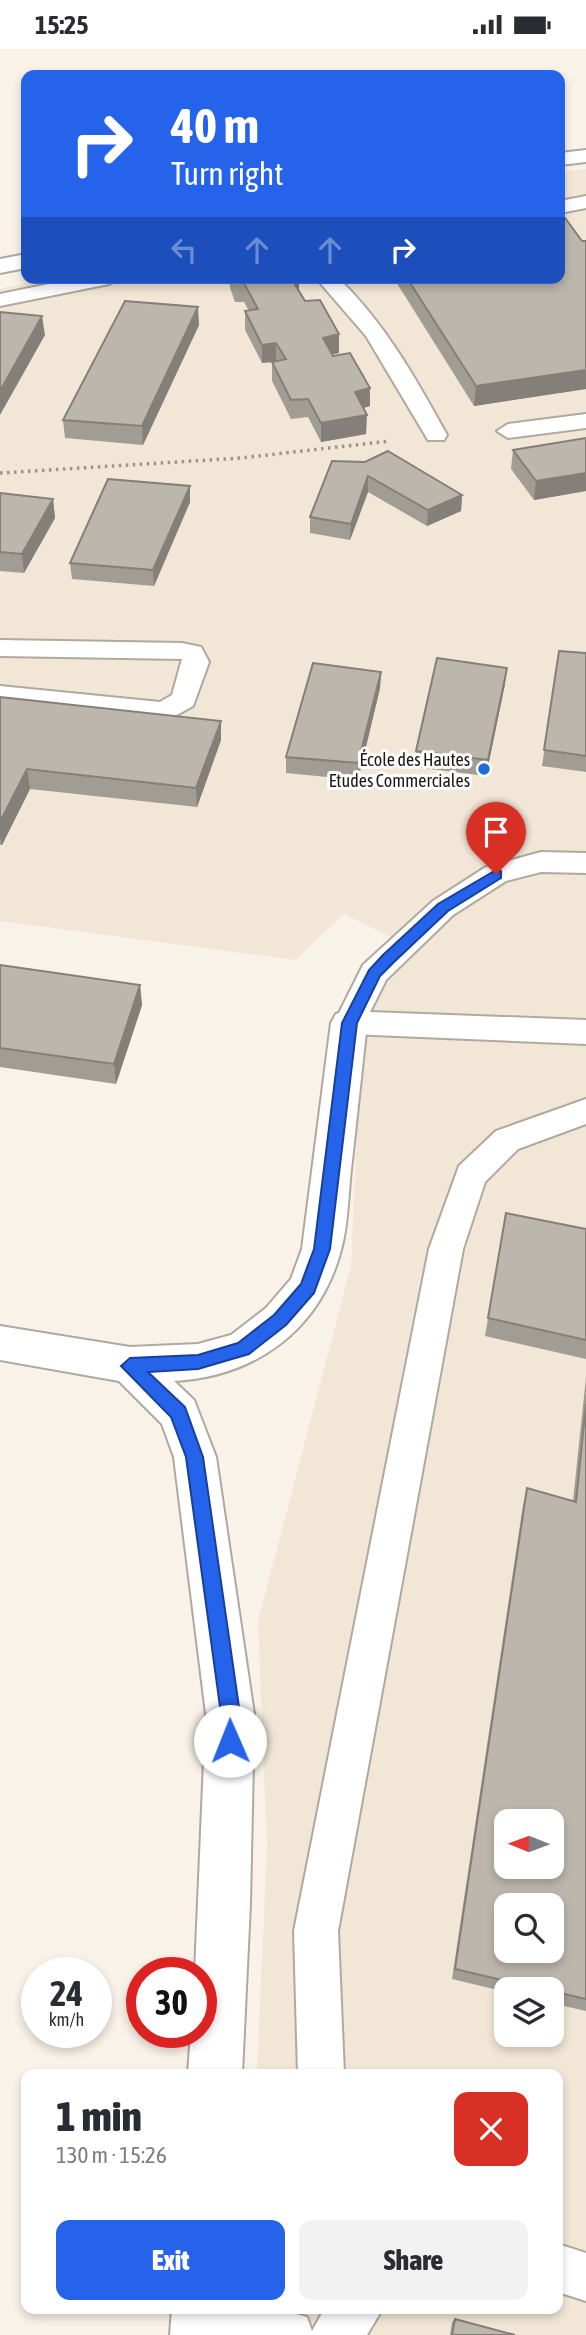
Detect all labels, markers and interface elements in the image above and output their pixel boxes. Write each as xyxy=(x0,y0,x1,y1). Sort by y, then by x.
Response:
text: 15:25 xyxy=(35,10,89,40)
text: 40 m xyxy=(171,97,259,153)
icon: right xyxy=(56,98,147,189)
text: Turn right xyxy=(171,155,284,192)
icon: left xyxy=(165,231,203,269)
icon: ahead xyxy=(238,231,276,269)
icon: ahead xyxy=(311,231,349,269)
icon: right xyxy=(384,231,422,269)
place label: École des Hautes Etudes Commerciales xyxy=(329,749,470,791)
marker: École des Hautes Etudes Commerciales xyxy=(476,761,492,777)
pin xyxy=(466,802,526,874)
icon: arrive xyxy=(477,813,515,851)
position arrow xyxy=(193,1704,267,1778)
north arrow xyxy=(494,1809,564,1879)
map controls xyxy=(494,1809,564,2047)
button: search xyxy=(494,1893,564,1963)
speed limit sign: 30 xyxy=(126,1957,217,2048)
text: 24 xyxy=(50,1973,83,2013)
button: layers xyxy=(494,1977,564,2047)
text: km/h xyxy=(49,2009,84,2030)
text: 1 min xyxy=(56,2092,142,2140)
button: close xyxy=(454,2092,528,2166)
text: 130 m · 15:26 xyxy=(56,2142,167,2168)
button: Exit xyxy=(56,2220,285,2300)
button: Share xyxy=(299,2220,528,2300)

